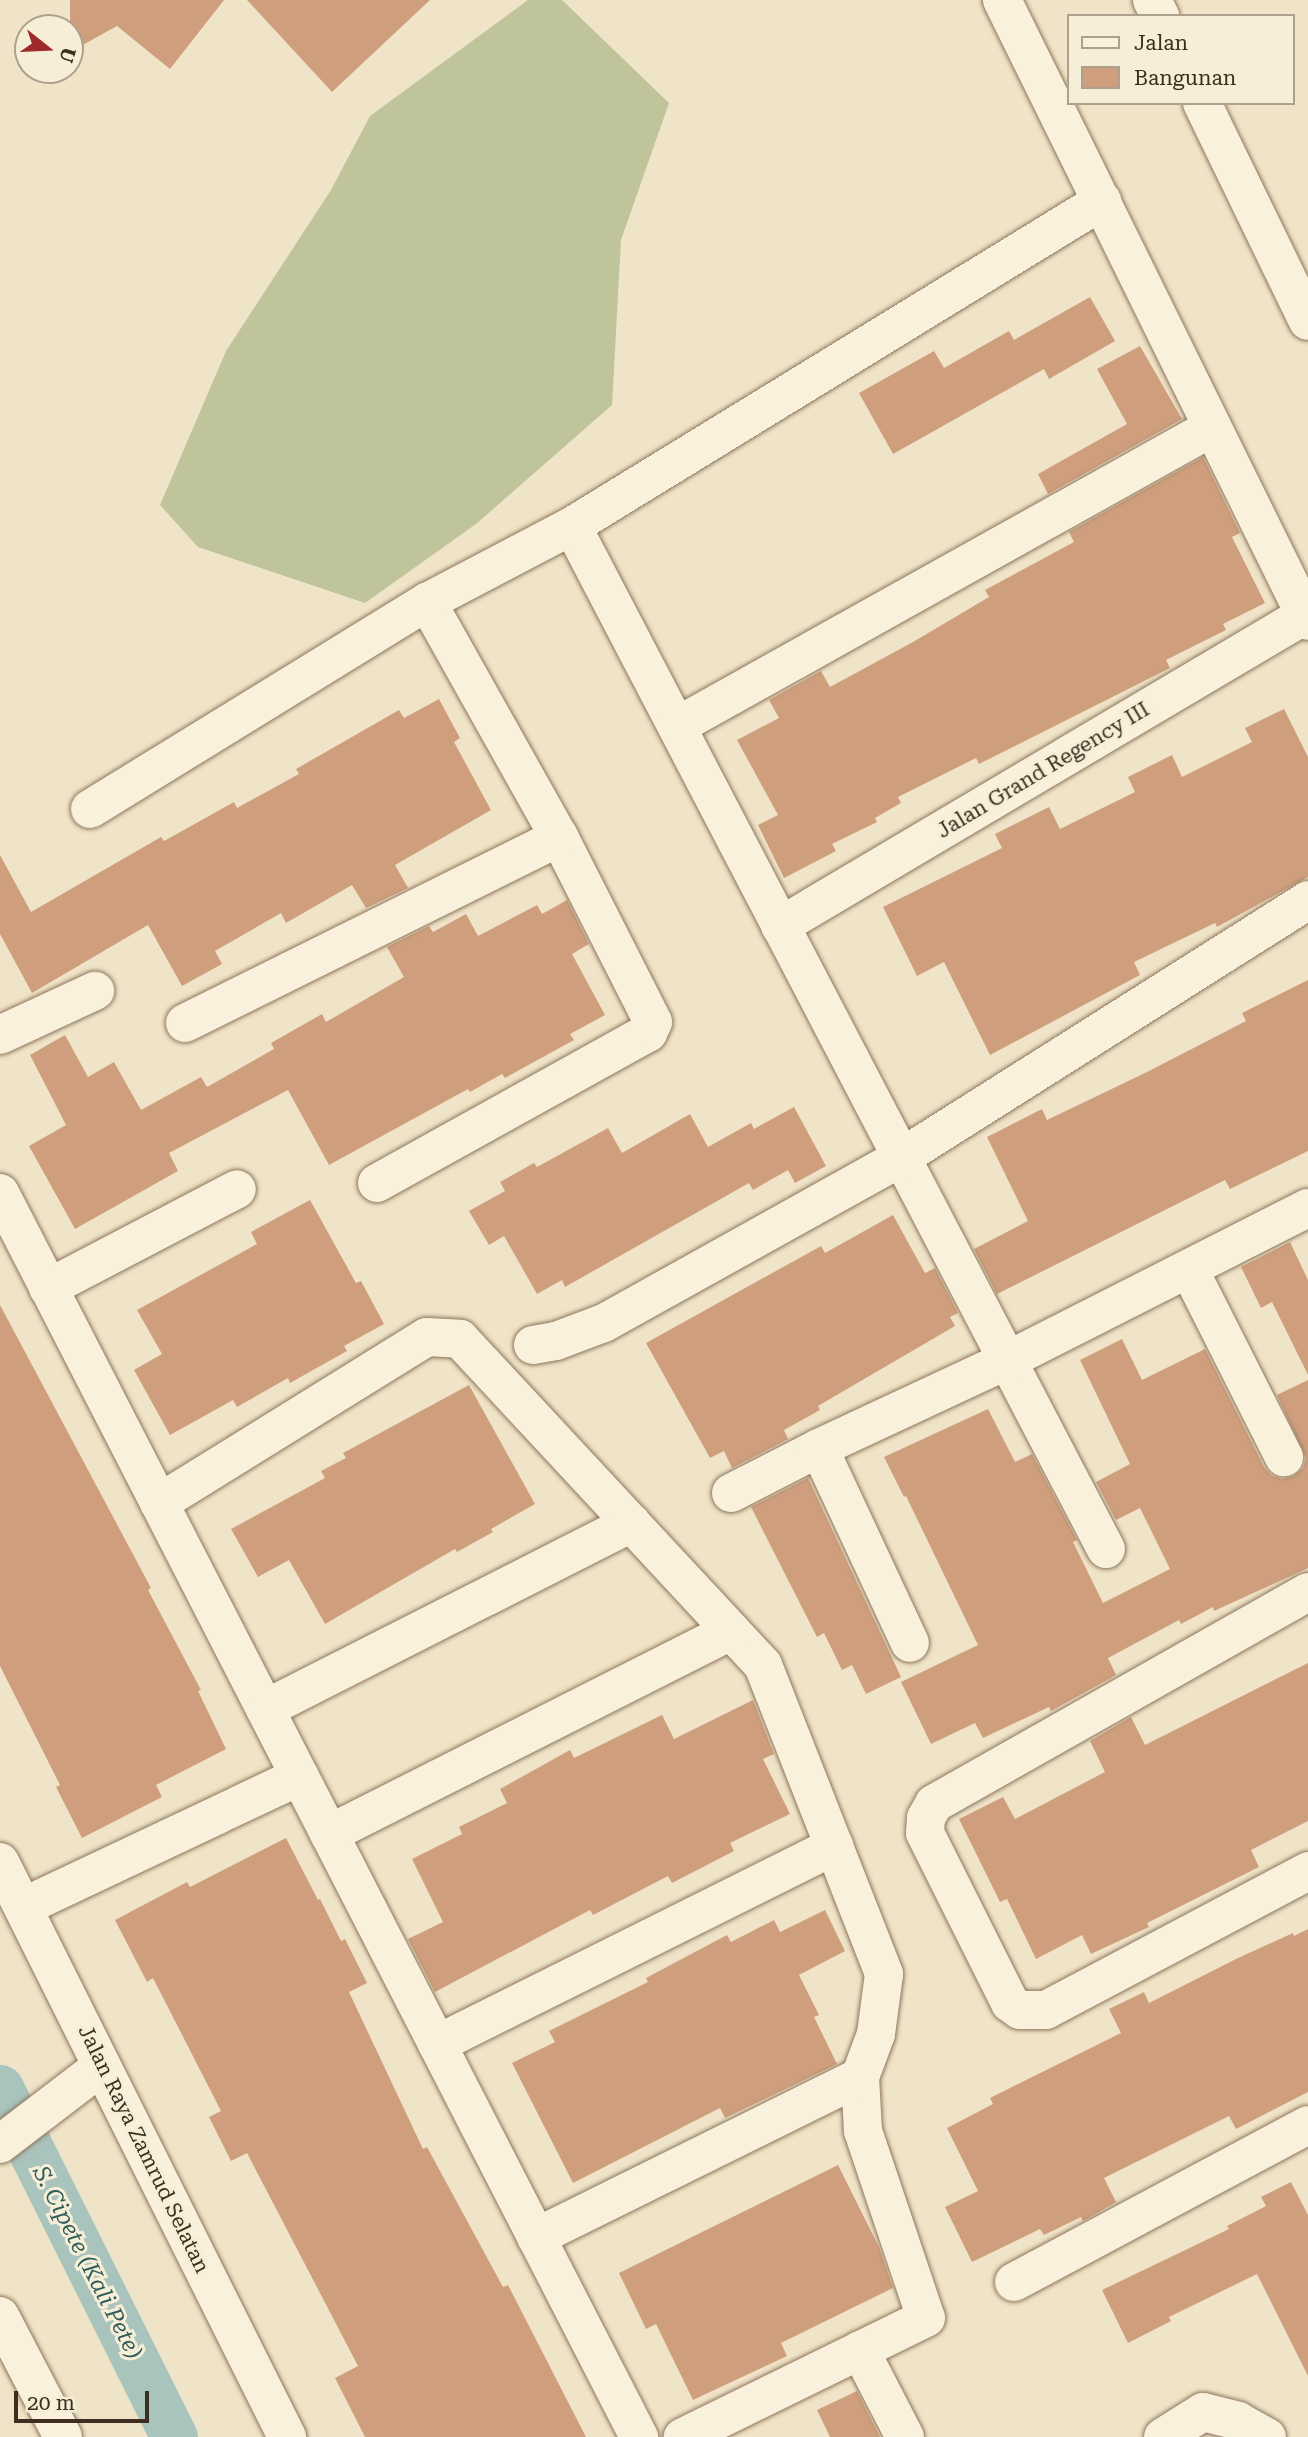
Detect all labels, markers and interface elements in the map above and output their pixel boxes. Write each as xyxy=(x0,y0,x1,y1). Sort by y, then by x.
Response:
north arrow xyxy=(14,14,84,84)
legend xyxy=(1066,14,1294,105)
text: Jalan xyxy=(1134,31,1188,55)
text: U xyxy=(54,45,81,66)
text: Bangunan xyxy=(1134,66,1236,90)
street label: Jalan Grand Regency III xyxy=(932,697,1154,843)
street label: Jalan Raya Zamrud Selatan xyxy=(73,2021,215,2277)
water label: S. Cipete (Kali Pete) xyxy=(26,2162,148,2364)
scale bar xyxy=(18,2378,152,2422)
text: 20 m xyxy=(27,2391,75,2415)

